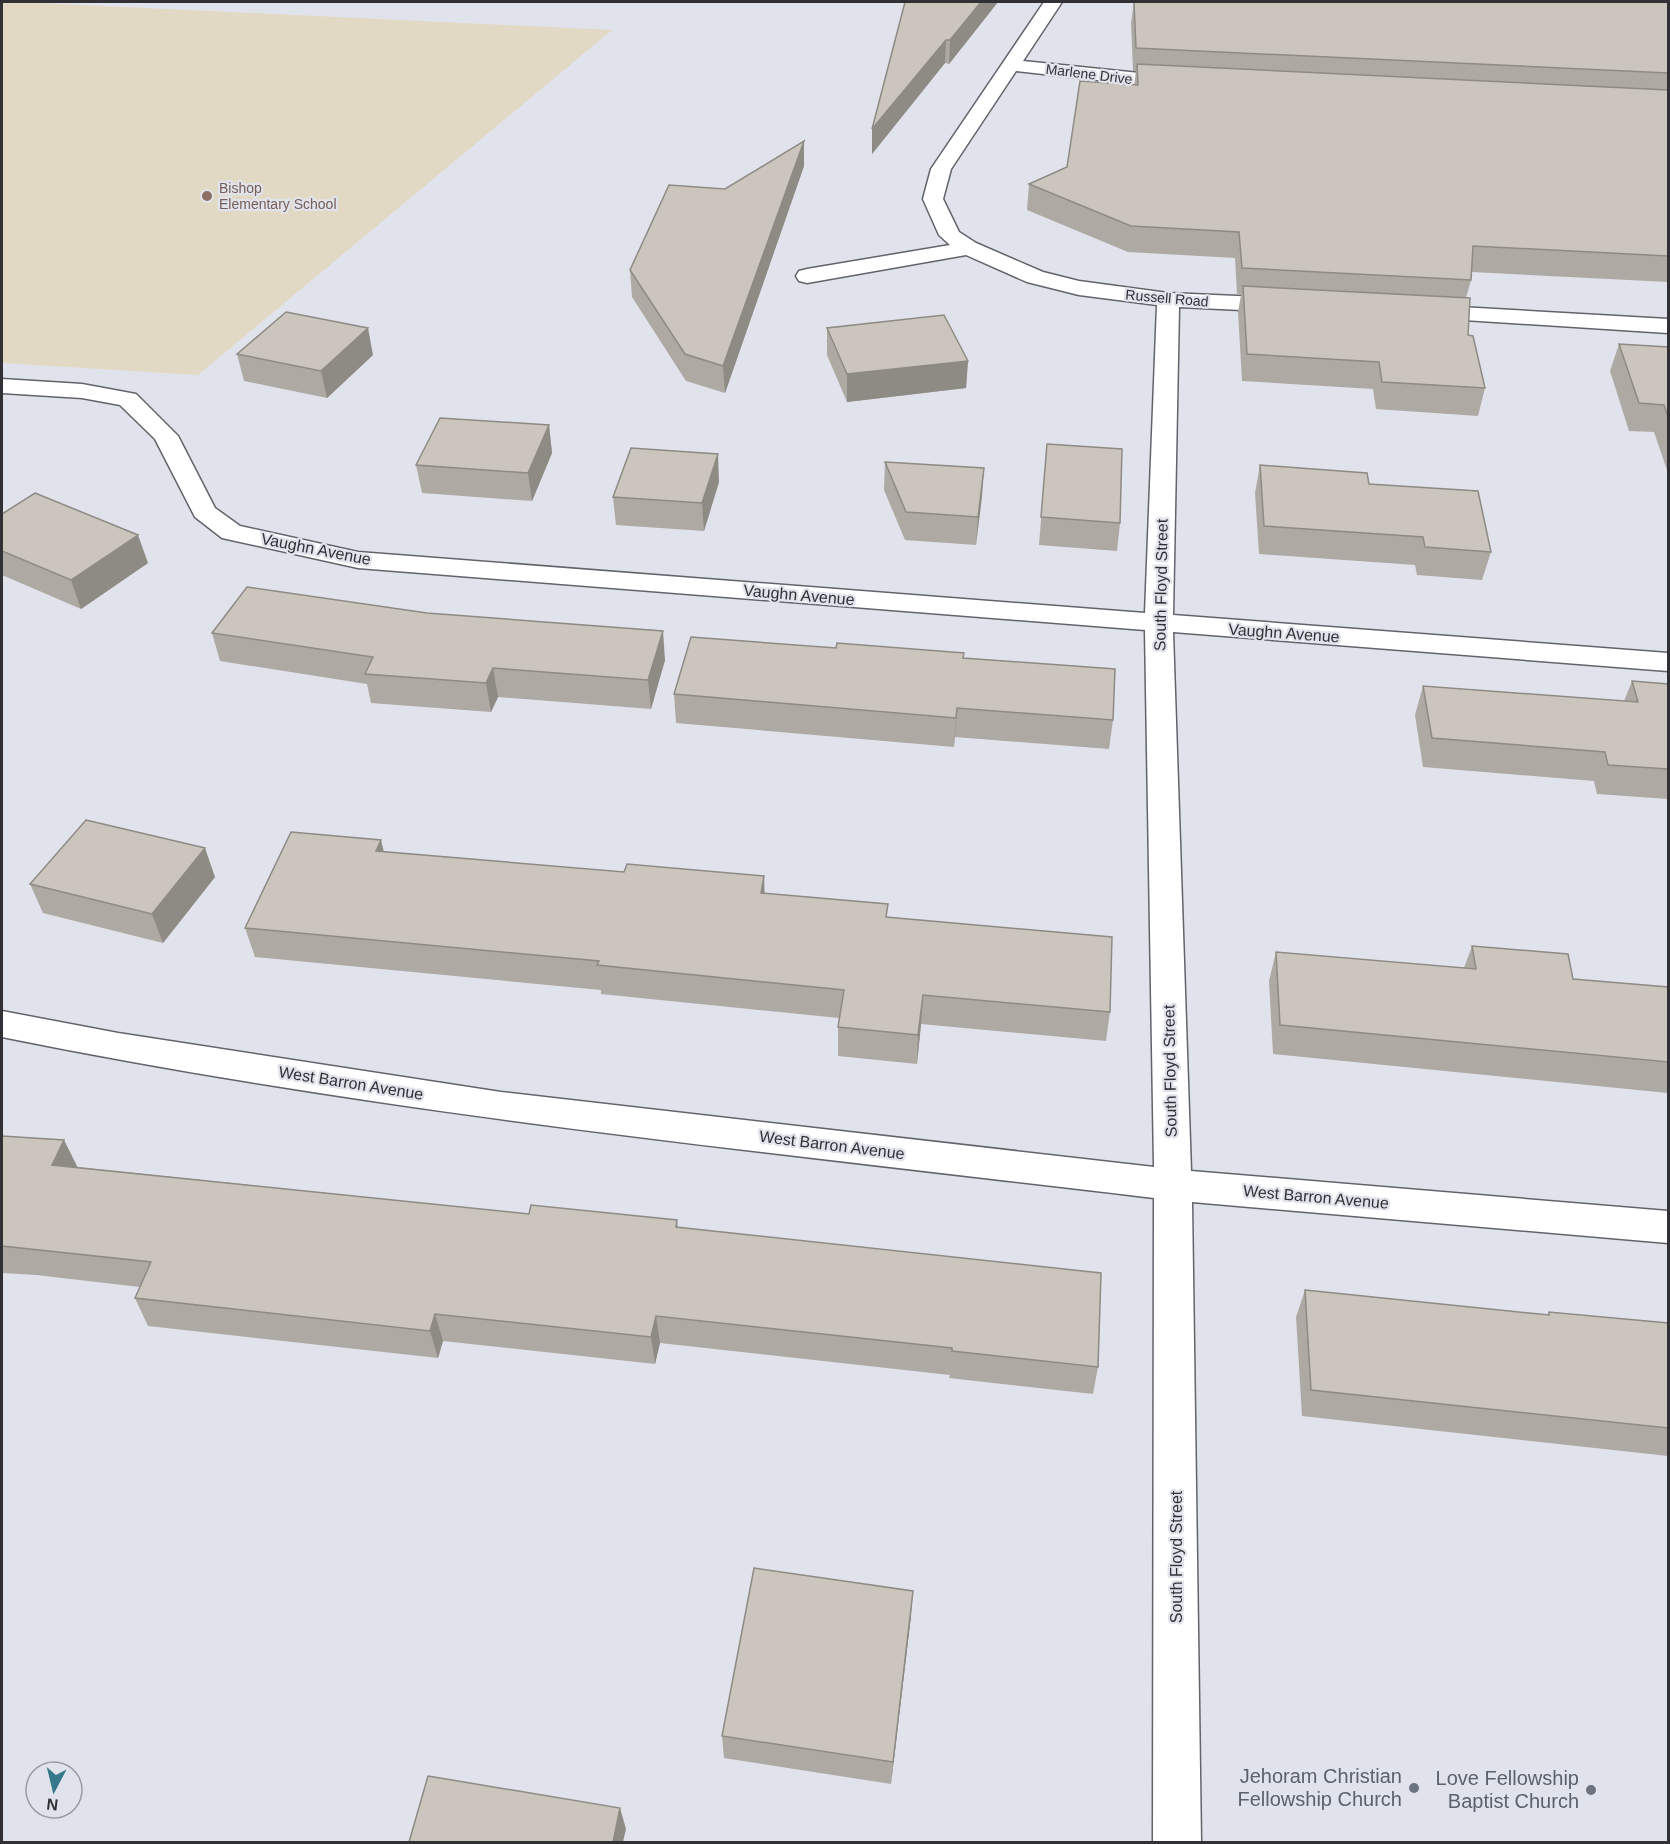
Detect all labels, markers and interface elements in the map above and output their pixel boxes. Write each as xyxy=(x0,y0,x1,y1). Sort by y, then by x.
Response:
street label: Marlene Drive xyxy=(1045,61,1133,87)
place label: Bishop Elementary School xyxy=(219,180,337,212)
marker: Bishop Elementary School xyxy=(200,189,214,203)
street label: Russell Road xyxy=(1125,286,1209,310)
street label: South Floyd Street xyxy=(1151,518,1171,651)
street label: Vaughn Avenue xyxy=(260,530,372,568)
street label: Vaughn Avenue xyxy=(743,582,855,608)
street label: Vaughn Avenue xyxy=(1228,621,1340,645)
street label: South Floyd Street xyxy=(1160,1004,1180,1137)
street label: West Barron Avenue xyxy=(277,1063,425,1103)
street label: West Barron Avenue xyxy=(758,1128,906,1162)
street label: West Barron Avenue xyxy=(1242,1182,1390,1212)
street label: South Floyd Street xyxy=(1168,1490,1185,1623)
north arrow xyxy=(24,1760,84,1820)
place label: Jehoram Christian Fellowship Church xyxy=(1237,1765,1402,1810)
place label: Love Fellowship Baptist Church xyxy=(1436,1767,1579,1812)
marker: Jehoram Christian Fellowship Church xyxy=(1407,1781,1421,1795)
marker: Love Fellowship Baptist Church xyxy=(1584,1783,1598,1797)
text: N xyxy=(45,1795,59,1814)

